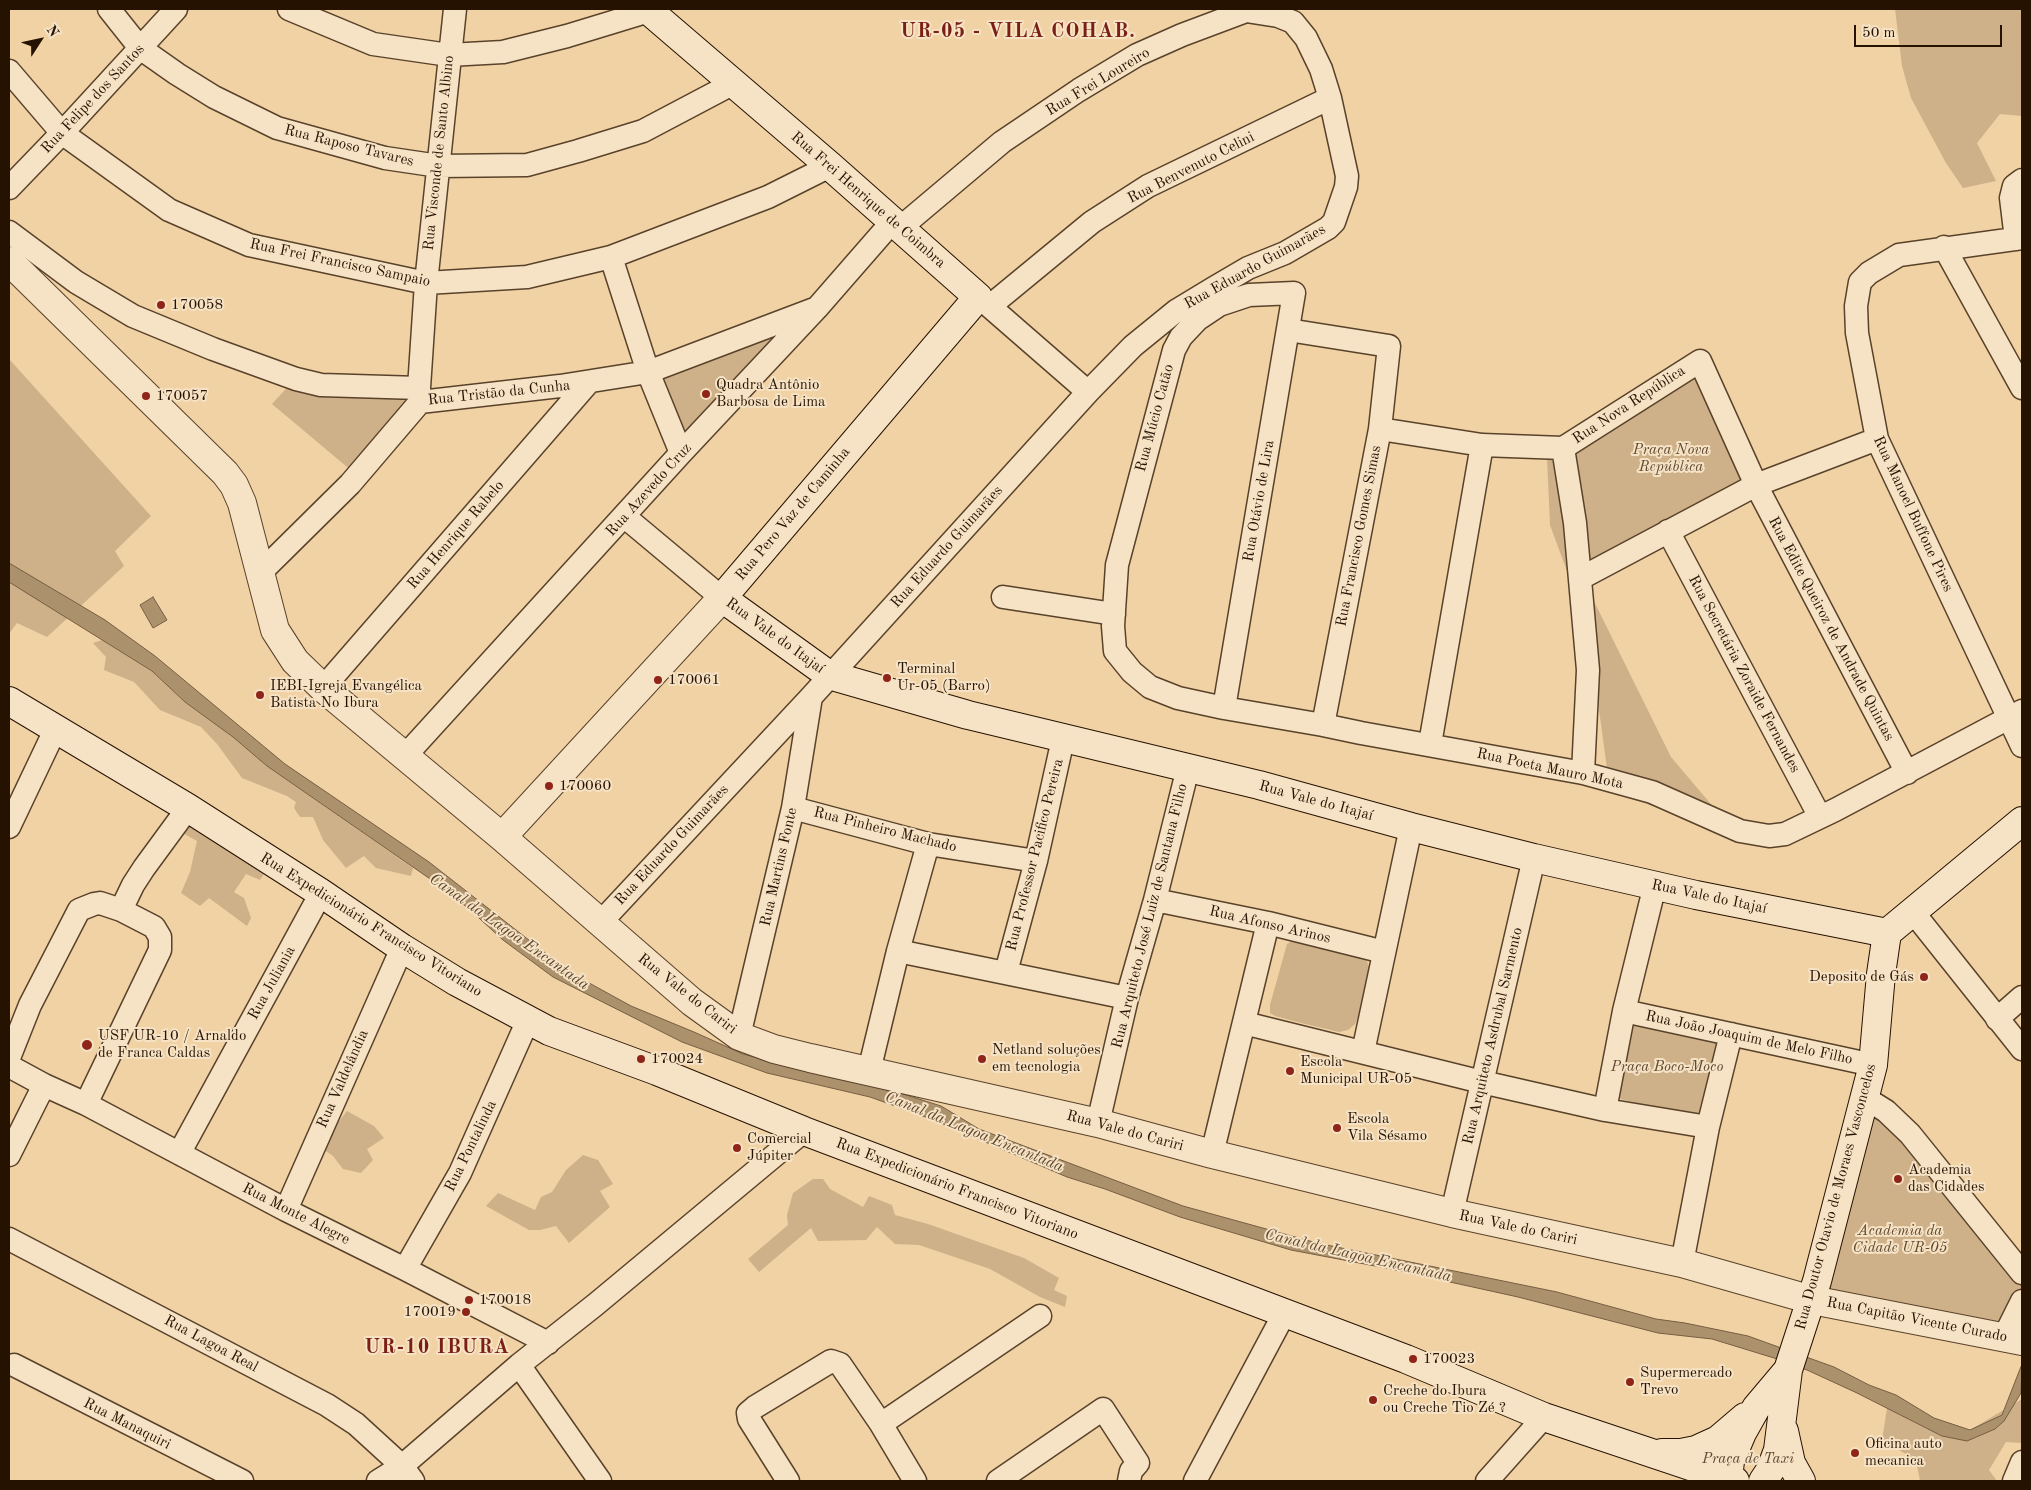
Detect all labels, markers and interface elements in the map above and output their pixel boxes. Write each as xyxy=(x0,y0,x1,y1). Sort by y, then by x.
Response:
north arrow xyxy=(15,15,65,65)
scale bar xyxy=(1856,15,2004,47)
district label: UR-05 - VILA COHAB. xyxy=(898,20,1138,44)
text: N xyxy=(43,23,61,40)
text: 50 m xyxy=(1862,26,1896,41)
street label: Rua Felipe dos Santos xyxy=(38,40,148,158)
street label: Rua Frei Loureiro xyxy=(1043,44,1153,120)
street label: Rua Visconde de Santo Albino xyxy=(420,54,458,252)
street label: Rua Raposo Tavares xyxy=(282,121,416,171)
street label: Rua Frei Henrique de Coimbra xyxy=(787,128,949,272)
street label: Rua Benvenuto Celini xyxy=(1125,128,1257,208)
street label: Rua Eduardo Guimarães xyxy=(1181,221,1329,313)
street label: Rua Frei Francisco Sampaio xyxy=(248,235,432,291)
place label: 170058 xyxy=(171,296,223,314)
marker: 170058 xyxy=(155,299,167,311)
street label: Rua Múcio Catão xyxy=(1132,362,1178,474)
street label: Rua Nova República xyxy=(1569,362,1689,448)
place label: Quadra Antônio Barbosa de Lima xyxy=(716,376,825,411)
street label: Rua Tristão da Cunha xyxy=(427,377,571,409)
place label: 170057 xyxy=(156,387,208,405)
marker: Quadra Antônio Barbosa de Lima xyxy=(700,388,712,400)
marker: 170057 xyxy=(140,390,152,402)
street label: Rua Manoel Buffone Pires xyxy=(1869,433,1957,595)
street label: Rua Azevedo Cruz xyxy=(602,439,696,541)
street label: Rua Otávio de Lira xyxy=(1239,439,1279,563)
park label: Praça Nova República xyxy=(1633,441,1709,476)
street label: Rua Pero Vaz de Caminha xyxy=(732,443,854,585)
street label: Rua Francisco Gomes Simas xyxy=(1333,444,1385,628)
street label: Rua Henrique Rabelo xyxy=(404,477,508,593)
street label: Rua Eduardo Guimarães xyxy=(887,482,1007,612)
street label: Rua Edite Queiroz de Andrade Quintas xyxy=(1764,514,1898,744)
street label: Rua Secretária Zoraide Fernandes xyxy=(1684,572,1804,776)
street label: Rua Vale do Itajaí xyxy=(722,594,828,678)
place label: Terminal Ur-05 (Barro) xyxy=(897,660,991,695)
place label: 170061 xyxy=(668,671,720,689)
marker: Terminal Ur-05 (Barro) xyxy=(881,672,893,684)
marker: 170061 xyxy=(652,674,664,686)
place label: IEBI-Igreja Evangélica Batista No Ibura xyxy=(270,677,422,712)
marker: IEBI-Igreja Evangélica Batista No Ibura xyxy=(254,689,266,701)
street label: Rua Poeta Mauro Mota xyxy=(1475,745,1625,793)
street label: Rua Professor Pacifico Pereira xyxy=(1002,757,1068,953)
place label: 170060 xyxy=(559,777,611,795)
street label: Rua Vale do Itajaí xyxy=(1257,777,1375,825)
marker: 170060 xyxy=(543,780,555,792)
street label: Rua Eduardo Guimarães xyxy=(611,781,733,909)
street label: Rua Arquiteto José Luiz de Santana Filho xyxy=(1108,782,1192,1050)
street label: Rua Pinheiro Machado xyxy=(812,803,958,857)
street label: Rua Martins Fonte xyxy=(757,806,801,928)
street label: Rua Expedicionário Francisco Vitoriano xyxy=(257,849,485,1001)
water label: Canal da Lagoa Encantada xyxy=(425,869,593,995)
street label: Rua Vale do Itajaí xyxy=(1650,876,1768,918)
street label: Rua Afonso Arinos xyxy=(1207,902,1333,948)
street label: Rua Arquiteto Asdrubal Sarmento xyxy=(1459,926,1527,1146)
street label: Rua Juliania xyxy=(244,943,300,1023)
street label: Rua Vale do Cariri xyxy=(634,950,740,1038)
place label: Deposito de Gás xyxy=(1809,968,1914,986)
marker: Deposito de Gás xyxy=(1918,971,1930,983)
street label: Rua João Joaquim de Melo Filho xyxy=(1644,1007,1854,1069)
place label: USF UR-10 / Arnaldo de Franca Caldas xyxy=(98,1027,246,1062)
street label: Rua Valdelândia xyxy=(313,1027,373,1131)
marker: USF UR-10 / Arnaldo de Franca Caldas xyxy=(80,1038,94,1052)
place label: Netland soluções em tecnologia xyxy=(992,1041,1101,1076)
place label: 170024 xyxy=(651,1050,703,1068)
marker: 170024 xyxy=(635,1053,647,1065)
marker: Netland soluções em tecnologia xyxy=(976,1053,988,1065)
place label: Escola Municipal UR-05 xyxy=(1300,1053,1412,1088)
park label: Praça Boco-Moco xyxy=(1611,1058,1723,1076)
street label: Rua Doutor Otavio de Moraes Vasconcelos xyxy=(1792,1062,1880,1332)
marker: Escola Municipal UR-05 xyxy=(1284,1065,1296,1077)
water label: Canal da Lagoa Encantada xyxy=(882,1087,1066,1177)
street label: Rua Pontalinda xyxy=(441,1097,501,1195)
street label: Rua Vale do Cariri xyxy=(1064,1107,1186,1155)
place label: Escola Vila Sésamo xyxy=(1347,1110,1427,1145)
marker: Escola Vila Sésamo xyxy=(1331,1122,1343,1134)
place label: Comercial Júpiter xyxy=(747,1130,811,1165)
street label: Rua Expedicionário Francisco Vitoriano xyxy=(833,1134,1081,1244)
marker: Comercial Júpiter xyxy=(731,1142,743,1154)
place label: Academia das Cidades xyxy=(1908,1161,1985,1196)
marker: Academia das Cidades xyxy=(1892,1173,1904,1185)
street label: Rua Monte Alegre xyxy=(239,1179,353,1249)
street label: Rua Vale do Cariri xyxy=(1457,1207,1579,1249)
park label: Academia da Cidade UR-05 xyxy=(1853,1222,1947,1257)
water label: Canal da Lagoa Encantada xyxy=(1263,1225,1453,1287)
place label: 170018 xyxy=(479,1291,531,1309)
marker: 170018 xyxy=(463,1294,475,1306)
street label: Rua Capitão Vicente Curado xyxy=(1825,1294,2009,1346)
place label: 170019 xyxy=(404,1303,456,1321)
marker: 170019 xyxy=(460,1306,472,1318)
street label: Rua Lagoa Real xyxy=(161,1312,261,1376)
district label: UR-10 IBURA xyxy=(363,1336,511,1360)
place label: 170023 xyxy=(1423,1350,1475,1368)
marker: 170023 xyxy=(1407,1353,1419,1365)
place label: Supermercado Trevo xyxy=(1640,1364,1732,1399)
marker: Supermercado Trevo xyxy=(1624,1376,1636,1388)
place label: Creche do Ibura ou Creche Tio Zé ? xyxy=(1383,1382,1506,1417)
street label: Rua Manaquiri xyxy=(80,1394,174,1454)
marker: Creche do Ibura ou Creche Tio Zé ? xyxy=(1367,1394,1379,1406)
place label: Oficina auto mecanica xyxy=(1865,1435,1942,1470)
marker: Oficina auto mecanica xyxy=(1849,1447,1861,1459)
park label: Praça de Taxi xyxy=(1702,1450,1794,1468)

